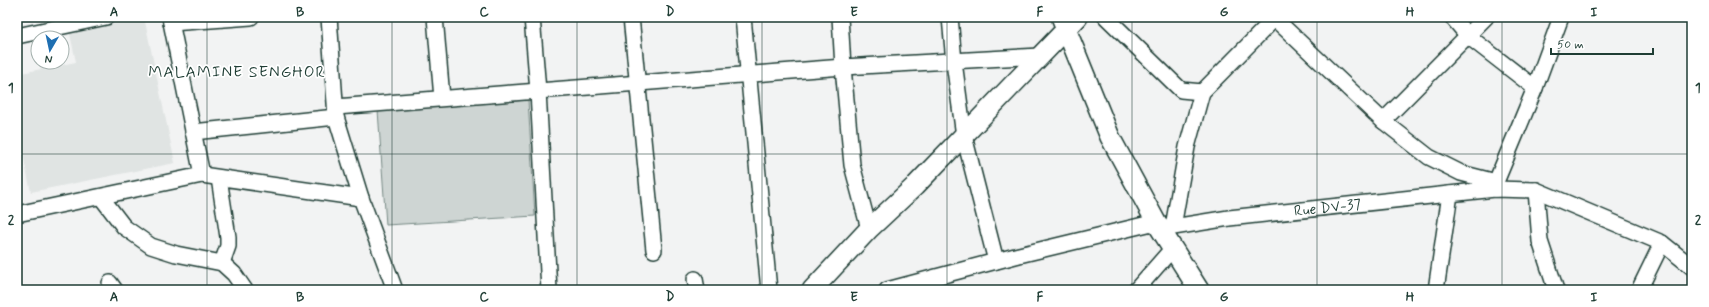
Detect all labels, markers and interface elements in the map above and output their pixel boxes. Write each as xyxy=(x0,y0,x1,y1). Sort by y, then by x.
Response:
text: A xyxy=(110,4,118,21)
text: B xyxy=(296,4,305,21)
text: C xyxy=(479,4,489,21)
text: D xyxy=(666,4,675,21)
text: E xyxy=(850,4,858,21)
text: F xyxy=(1037,4,1044,21)
text: G xyxy=(1220,4,1229,21)
text: H xyxy=(1406,4,1415,21)
text: I xyxy=(1591,4,1598,21)
north arrow xyxy=(30,30,70,70)
scale bar xyxy=(1551,30,1653,56)
text: 50 m xyxy=(1557,37,1584,53)
text: N xyxy=(44,51,53,66)
district label: MALAMINE SENGHOR xyxy=(148,62,326,83)
text: 1 xyxy=(8,80,14,97)
text: 1 xyxy=(1695,80,1701,97)
street label: Rue DV-37 xyxy=(1293,195,1363,222)
text: 2 xyxy=(8,212,15,229)
text: 2 xyxy=(1695,212,1702,229)
text: A xyxy=(110,289,118,306)
text: B xyxy=(296,289,305,306)
text: C xyxy=(479,289,489,306)
text: D xyxy=(666,289,675,306)
text: E xyxy=(850,289,858,306)
text: F xyxy=(1037,289,1044,306)
text: G xyxy=(1220,289,1229,306)
text: H xyxy=(1406,289,1415,306)
text: I xyxy=(1591,289,1598,306)

